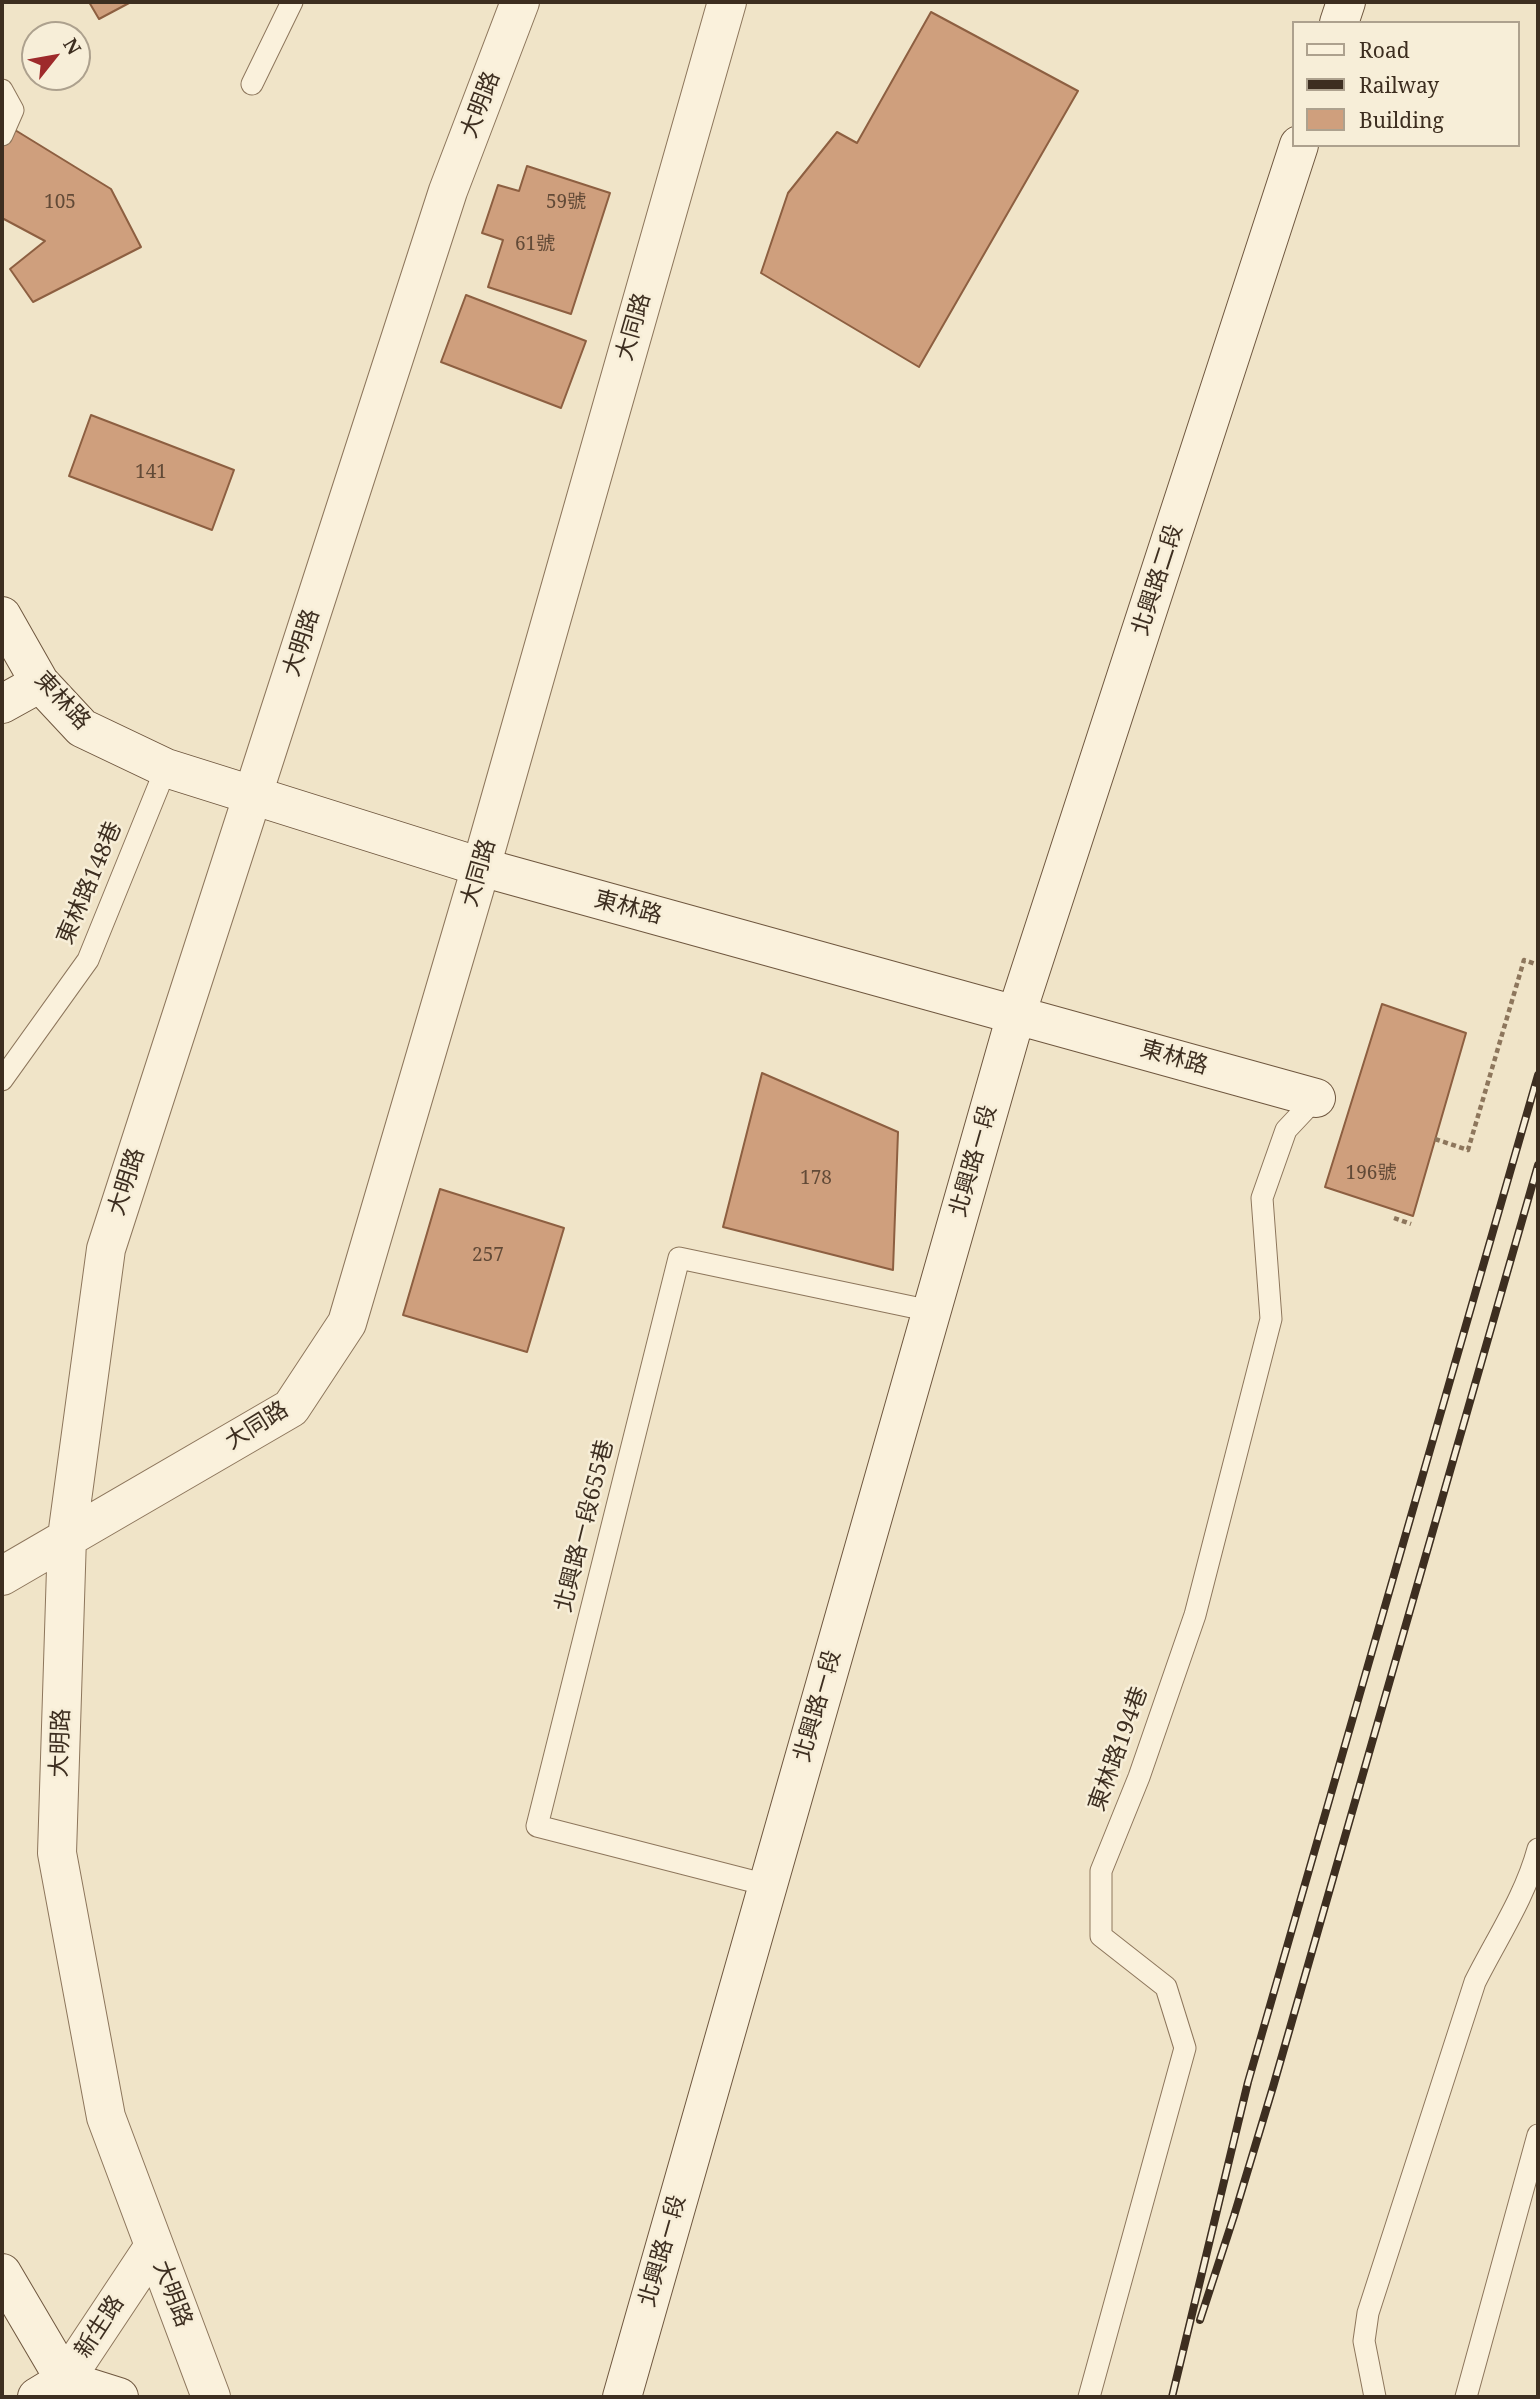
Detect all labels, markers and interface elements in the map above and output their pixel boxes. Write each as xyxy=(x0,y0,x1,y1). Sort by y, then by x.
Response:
north arrow xyxy=(21,21,91,91)
legend xyxy=(1292,21,1519,147)
text: N xyxy=(57,33,87,59)
text: Road xyxy=(1359,36,1410,64)
street label: 大明路 xyxy=(456,68,506,142)
text: Railway xyxy=(1359,71,1439,99)
text: Building xyxy=(1359,106,1444,134)
house number: 105 xyxy=(44,192,76,214)
house number: 59號 xyxy=(546,192,586,214)
house number: 61號 xyxy=(515,234,555,256)
street label: 大同路 xyxy=(611,290,657,364)
house number: 141 xyxy=(135,462,167,484)
street label: 北興路二段 xyxy=(1127,521,1189,639)
street label: 大明路 xyxy=(278,606,326,680)
street label: 東林路 xyxy=(28,666,96,736)
street label: 東林路148巷 xyxy=(52,818,128,948)
street label: 大同路 xyxy=(456,836,502,910)
street label: 東林路 xyxy=(591,886,665,930)
street label: 東林路 xyxy=(1137,1035,1211,1081)
street label: 北興路ㄧ段 xyxy=(945,1102,1003,1220)
street label: 大明路 xyxy=(103,1145,151,1219)
house number: 196號 xyxy=(1346,1163,1396,1185)
house number: 178 xyxy=(800,1168,832,1190)
house number: 257 xyxy=(472,1245,504,1267)
street label: 大同路 xyxy=(220,1396,294,1456)
street label: 北興路ㄧ段655巷 xyxy=(550,1437,620,1615)
street label: 北興路ㄧ段 xyxy=(789,1647,847,1765)
street label: 東林路194巷 xyxy=(1084,1683,1154,1815)
street label: 大明路 xyxy=(46,1708,76,1778)
street label: 北興路ㄧ段 xyxy=(634,2192,692,2310)
street label: 大明路 xyxy=(147,2257,197,2331)
street label: 新生路 xyxy=(70,2291,130,2363)

